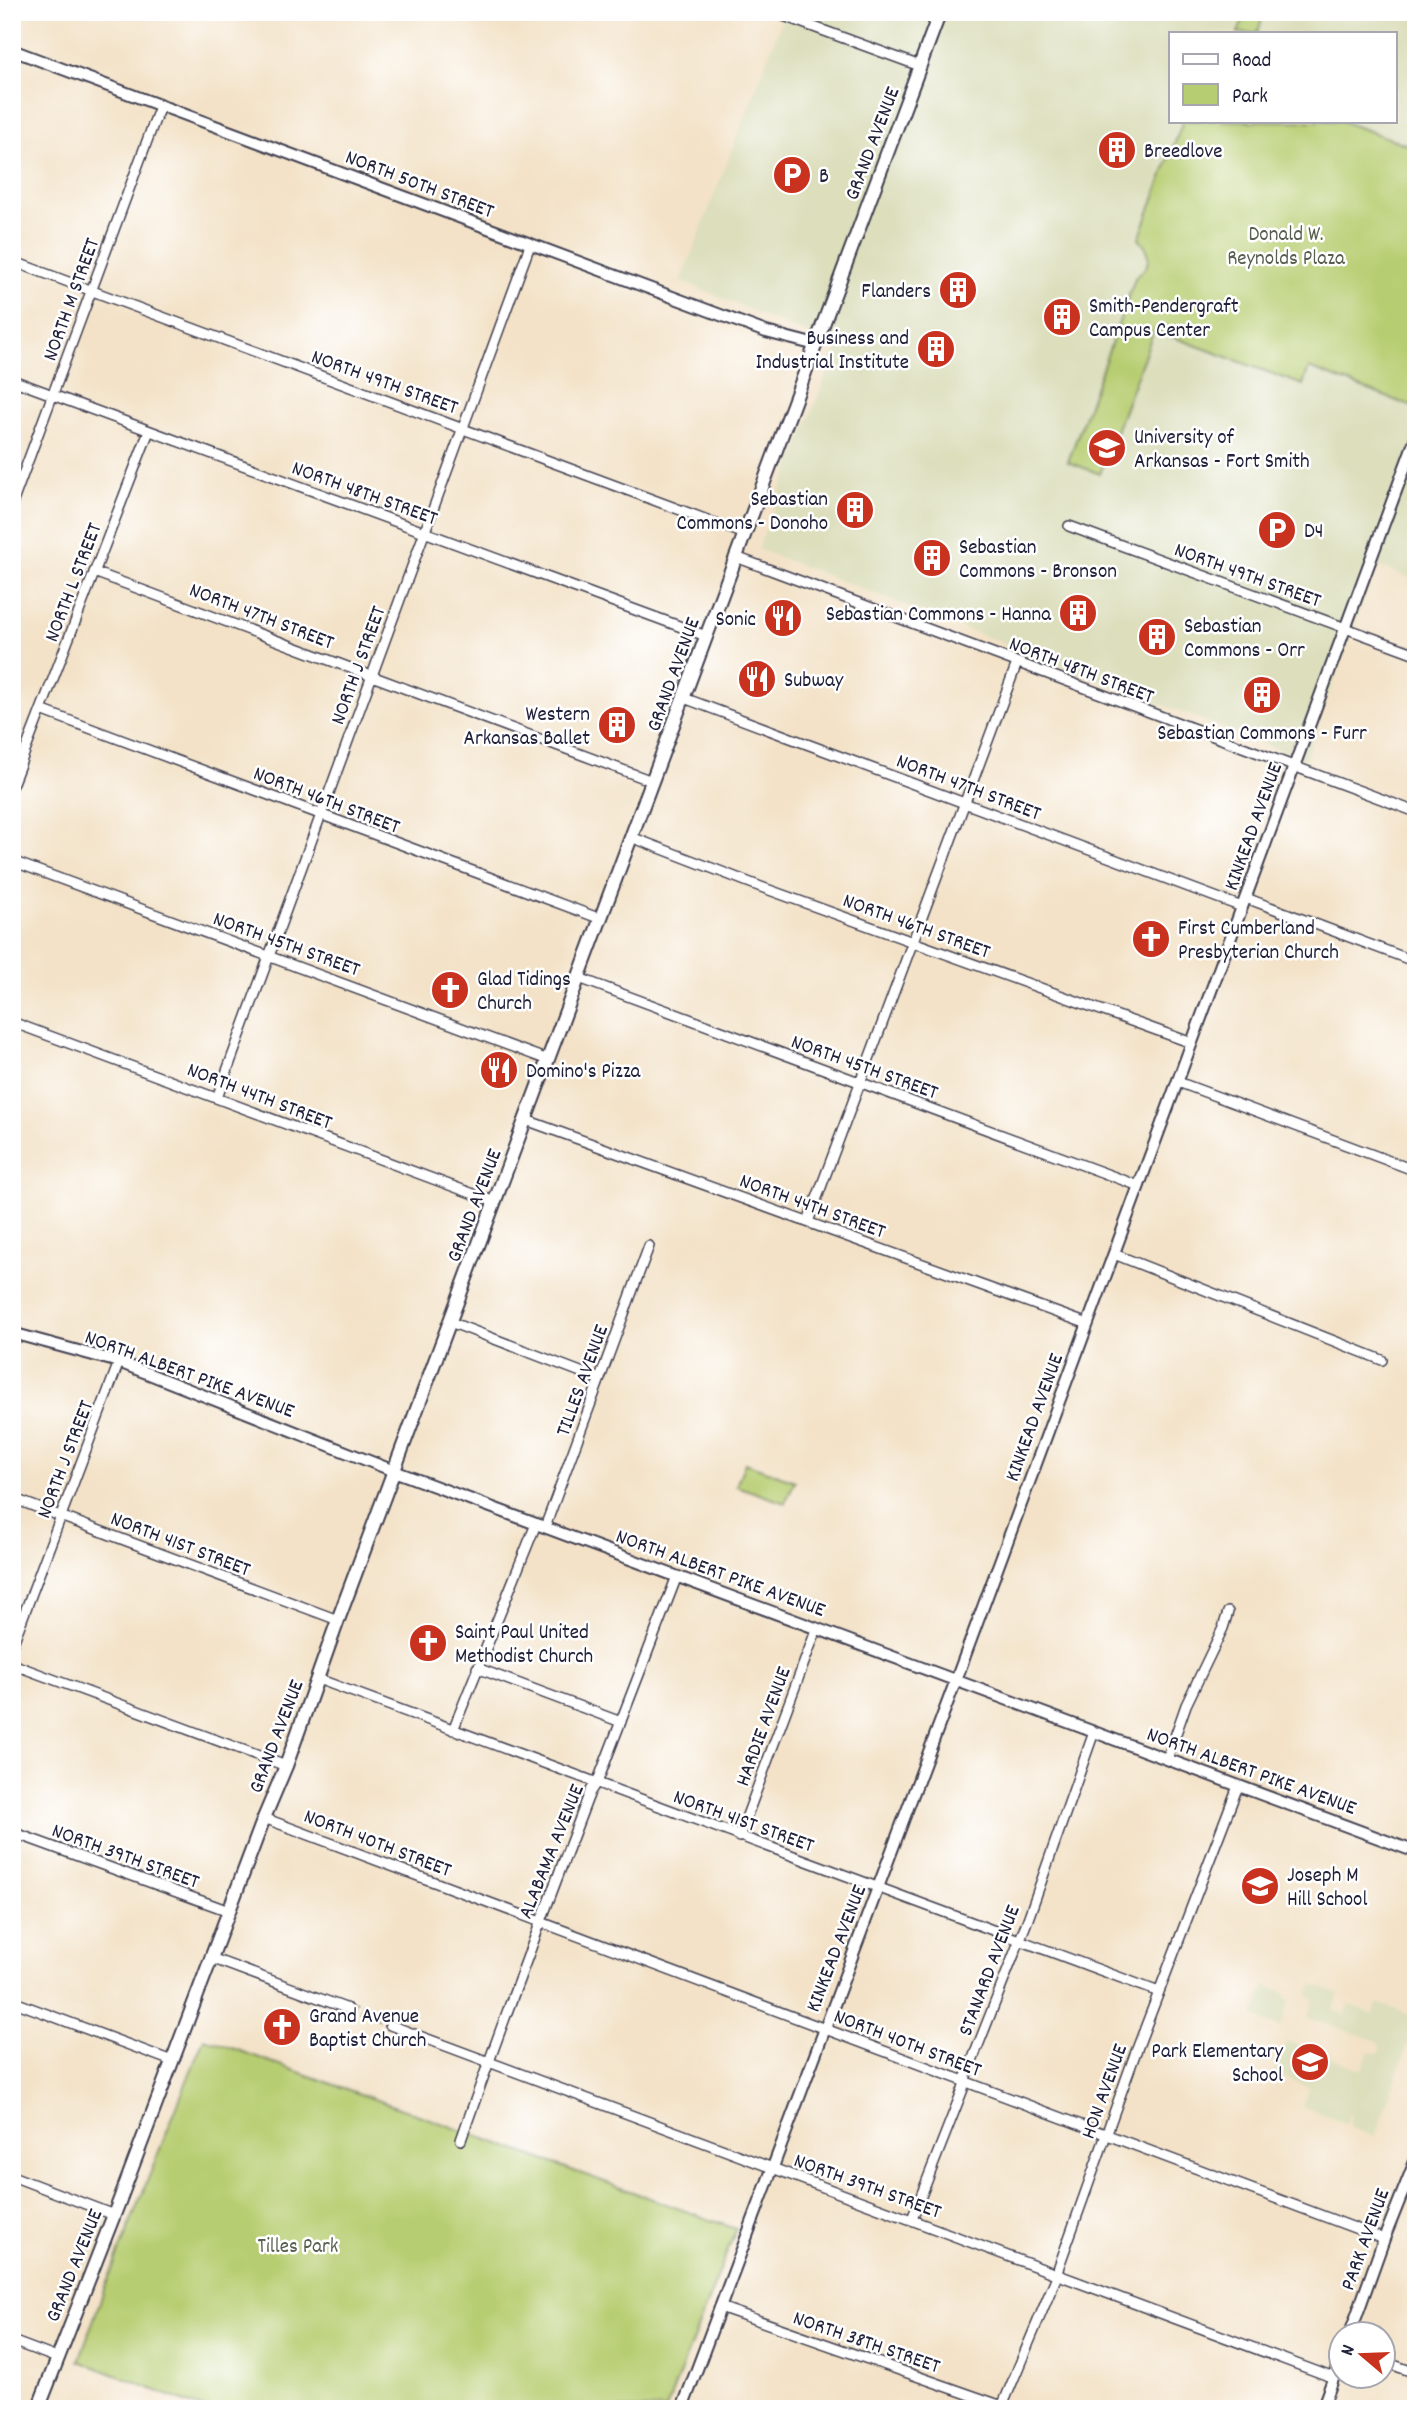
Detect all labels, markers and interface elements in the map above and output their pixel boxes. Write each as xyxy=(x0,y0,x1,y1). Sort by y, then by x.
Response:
legend xyxy=(1169,32,1396,122)
text: Road xyxy=(1232,47,1271,77)
street label: GRAND AVENUE xyxy=(838,83,909,205)
text: Park xyxy=(1232,83,1268,113)
building icon: Breedlove xyxy=(1096,129,1138,171)
place label: Breedlove xyxy=(1144,138,1222,168)
street label: NORTH 50TH STREET xyxy=(340,144,498,228)
parking icon: B xyxy=(771,154,813,196)
place label: B xyxy=(819,163,829,193)
park label: Donald W. Reynolds Plaza xyxy=(1227,221,1346,275)
street label: NORTH M STREET xyxy=(37,234,109,366)
building icon: Flanders xyxy=(937,269,979,311)
place label: Flanders xyxy=(861,278,931,308)
place label: Smith-Pendergraft Campus Center xyxy=(1089,293,1239,347)
building icon: Smith-Pendergraft Campus Center xyxy=(1041,296,1083,338)
place label: Business and Industrial Institute xyxy=(756,325,909,379)
building icon: Business and Industrial Institute xyxy=(915,328,957,370)
street label: NORTH 49TH STREET xyxy=(306,343,462,425)
place label: University of Arkansas - Fort Smith xyxy=(1134,424,1310,478)
school or university icon: University of Arkansas - Fort Smith xyxy=(1086,427,1128,469)
street label: NORTH 48TH STREET xyxy=(287,455,442,535)
place label: Sebastian Commons - Donoho xyxy=(677,486,828,540)
building icon: Sebastian Commons - Donoho xyxy=(834,489,876,531)
parking icon: D4 xyxy=(1256,509,1298,551)
place label: D4 xyxy=(1304,518,1324,548)
street label: NORTH L STREET xyxy=(38,519,111,647)
place label: Sebastian Commons - Bronson xyxy=(959,534,1117,588)
street label: NORTH 49TH STREET xyxy=(1169,536,1325,618)
building icon: Sebastian Commons - Bronson xyxy=(911,537,953,579)
street label: NORTH 47TH STREET xyxy=(184,576,338,659)
building icon: Sebastian Commons - Hanna xyxy=(1057,592,1099,634)
restaurant icon: Sonic xyxy=(762,597,804,639)
place label: Sebastian Commons - Hanna xyxy=(826,601,1052,631)
street label: NORTH J STREET xyxy=(324,602,395,730)
place label: Sonic xyxy=(715,606,756,636)
street label: GRAND AVENUE xyxy=(640,613,709,736)
place label: Sebastian Commons - Orr xyxy=(1184,613,1305,667)
building icon: Sebastian Commons - Orr xyxy=(1136,616,1178,658)
street label: NORTH 48TH STREET xyxy=(1004,630,1158,713)
restaurant icon: Subway xyxy=(736,658,778,700)
place label: Subway xyxy=(784,667,844,697)
building icon: Sebastian Commons - Furr xyxy=(1241,674,1283,716)
place label: Western Arkansas Ballet xyxy=(463,701,590,755)
building icon: Western Arkansas Ballet xyxy=(596,704,638,746)
place label: Sebastian Commons - Furr xyxy=(1157,720,1367,750)
street label: NORTH 47TH STREET xyxy=(891,747,1045,830)
street label: KINKEAD AVENUE xyxy=(1218,758,1292,895)
street label: NORTH 46TH STREET xyxy=(248,760,404,844)
street label: NORTH 46TH STREET xyxy=(838,887,994,969)
street label: NORTH 45TH STREET xyxy=(208,905,364,987)
place label: First Cumberland Presbyterian Church xyxy=(1178,915,1339,969)
church icon: First Cumberland Presbyterian Church xyxy=(1130,918,1172,960)
place label: Glad Tidings Church xyxy=(477,966,571,1020)
church icon: Glad Tidings Church xyxy=(429,969,471,1011)
street label: NORTH 45TH STREET xyxy=(786,1028,942,1110)
restaurant icon: Domino's Pizza xyxy=(478,1049,520,1091)
street label: NORTH 44TH STREET xyxy=(182,1056,336,1139)
place label: Domino's Pizza xyxy=(526,1058,642,1088)
street label: GRAND AVENUE xyxy=(440,1145,511,1267)
street label: NORTH 44TH STREET xyxy=(735,1167,890,1248)
street label: TILLES AVENUE xyxy=(550,1321,618,1441)
street label: NORTH ALBERT PIKE AVENUE xyxy=(80,1324,298,1428)
street label: KINKEAD AVENUE xyxy=(999,1349,1073,1486)
street label: NORTH J STREET xyxy=(30,1396,103,1524)
street label: NORTH 41ST STREET xyxy=(106,1505,255,1586)
street label: NORTH ALBERT PIKE AVENUE xyxy=(611,1523,829,1627)
place label: Saint Paul United Methodist Church xyxy=(455,1619,593,1673)
church icon: Saint Paul United Methodist Church xyxy=(407,1622,449,1664)
street label: HARDIE AVENUE xyxy=(729,1663,800,1791)
street label: GRAND AVENUE xyxy=(242,1676,313,1798)
street label: NORTH ALBERT PIKE AVENUE xyxy=(1142,1721,1360,1825)
street label: ALABAMA AVENUE xyxy=(512,1780,594,1924)
street label: NORTH 41ST STREET xyxy=(668,1783,818,1862)
street label: NORTH 40TH STREET xyxy=(299,1803,456,1887)
street label: NORTH 39TH STREET xyxy=(47,1817,203,1899)
place label: Joseph M Hill School xyxy=(1287,1862,1367,1916)
school or university icon: Joseph M Hill School xyxy=(1239,1865,1281,1907)
street label: KINKEAD AVENUE xyxy=(800,1881,876,2017)
street label: STANARD AVENUE xyxy=(952,1901,1030,2041)
place label: Grand Avenue Baptist Church xyxy=(309,2003,426,2057)
street label: NORTH 40TH STREET xyxy=(829,2003,986,2087)
church icon: Grand Avenue Baptist Church xyxy=(261,2006,303,2048)
place label: Park Elementary School xyxy=(1151,2038,1283,2092)
street label: HON AVENUE xyxy=(1075,2040,1137,2144)
school or university icon: Park Elementary School xyxy=(1289,2041,1331,2083)
street label: NORTH 39TH STREET xyxy=(789,2147,945,2229)
street label: PARK AVENUE xyxy=(1334,2184,1399,2295)
street label: GRAND AVENUE xyxy=(39,2205,112,2327)
park label: Tilles Park xyxy=(258,2233,338,2263)
street label: NORTH 38TH STREET xyxy=(788,2305,944,2383)
north arrow xyxy=(1326,2320,1396,2390)
text: N xyxy=(1335,2342,1364,2359)

